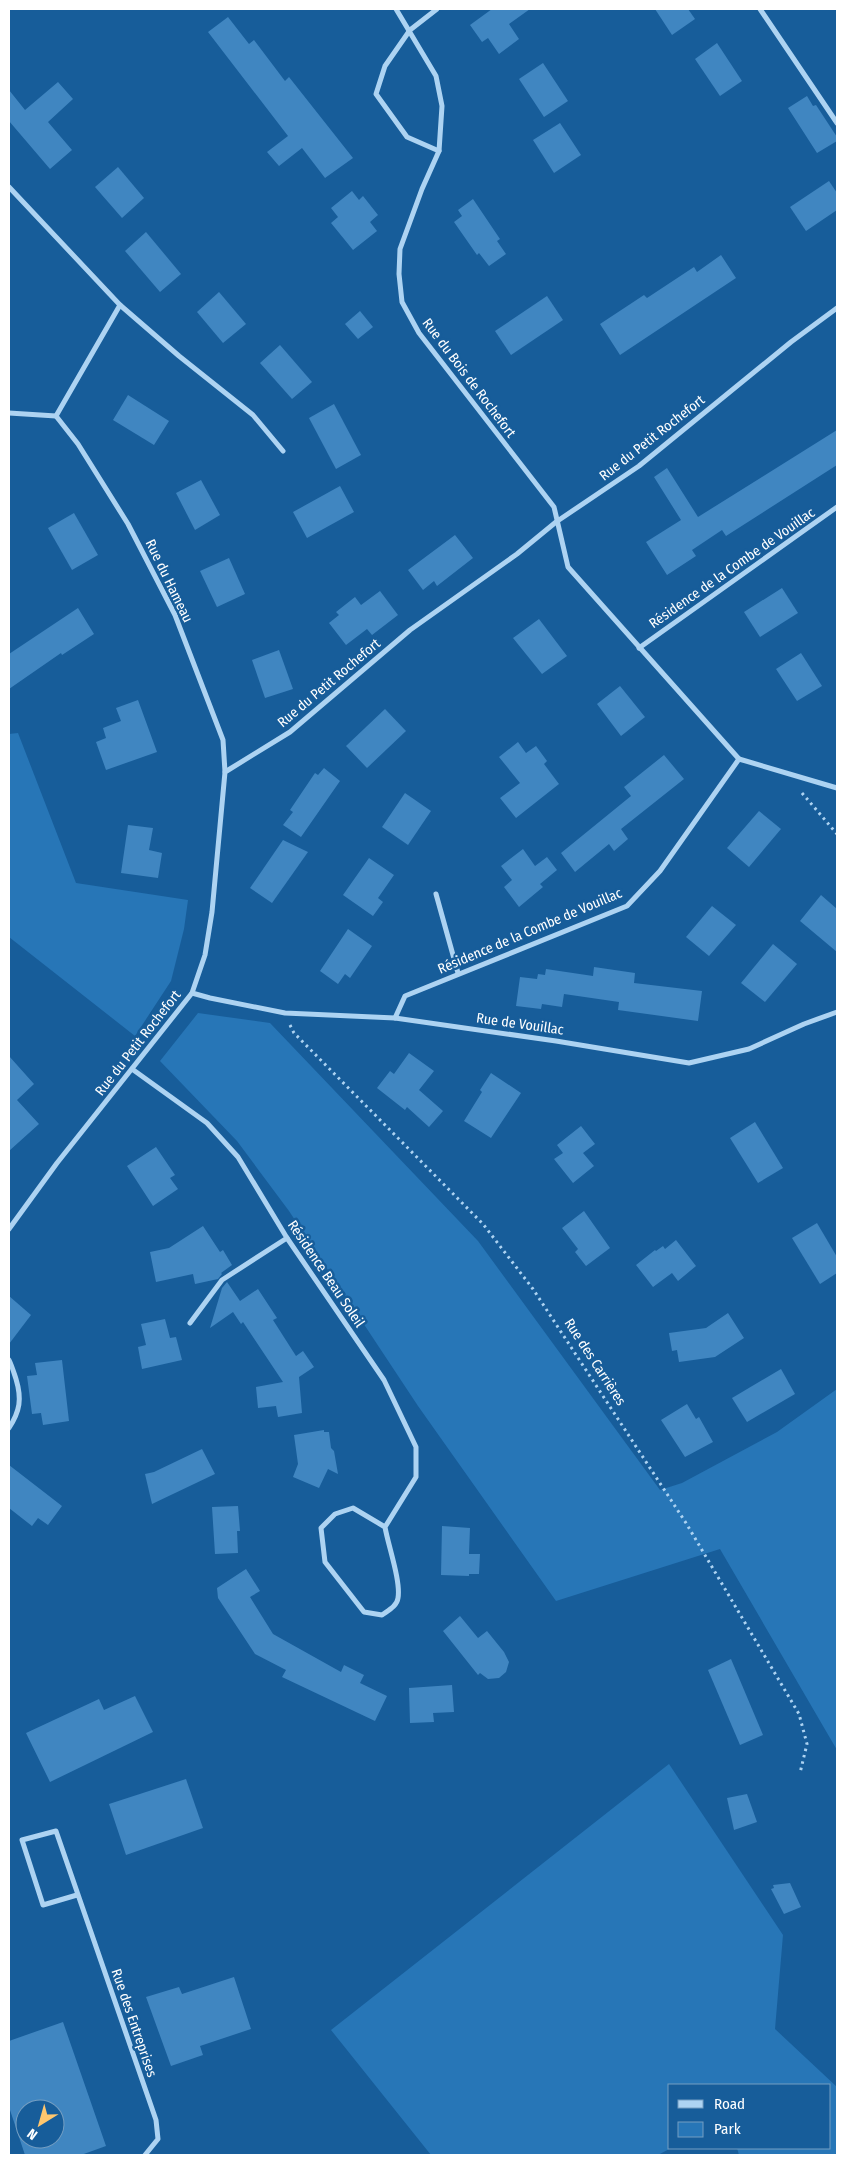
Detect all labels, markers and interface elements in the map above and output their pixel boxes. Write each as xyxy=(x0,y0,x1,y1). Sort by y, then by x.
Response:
street label: Rue du Bois de Rochefort xyxy=(419,315,520,441)
street label: Rue du Petit Rochefort xyxy=(596,391,708,484)
street label: Résidence de la Combe de Vouillac xyxy=(646,504,818,632)
street label: Rue du Hameau xyxy=(142,537,196,625)
street label: Rue du Petit Rochefort xyxy=(274,635,384,731)
street label: Résidence de la Combe de Vouillac xyxy=(435,884,625,978)
street label: Rue du Petit Rochefort xyxy=(92,987,185,1099)
street label: Rue de Vouillac xyxy=(475,1009,565,1039)
street label: Résidence Beau Soleil xyxy=(284,1217,368,1331)
street label: Rue des Carrières xyxy=(561,1315,629,1409)
street label: Rue des Entreprises xyxy=(108,1967,160,2079)
legend xyxy=(668,2084,831,2149)
text: Road xyxy=(714,2095,745,2113)
north arrow xyxy=(15,2099,65,2149)
text: Park xyxy=(714,2120,741,2138)
text: N xyxy=(24,2125,41,2143)

